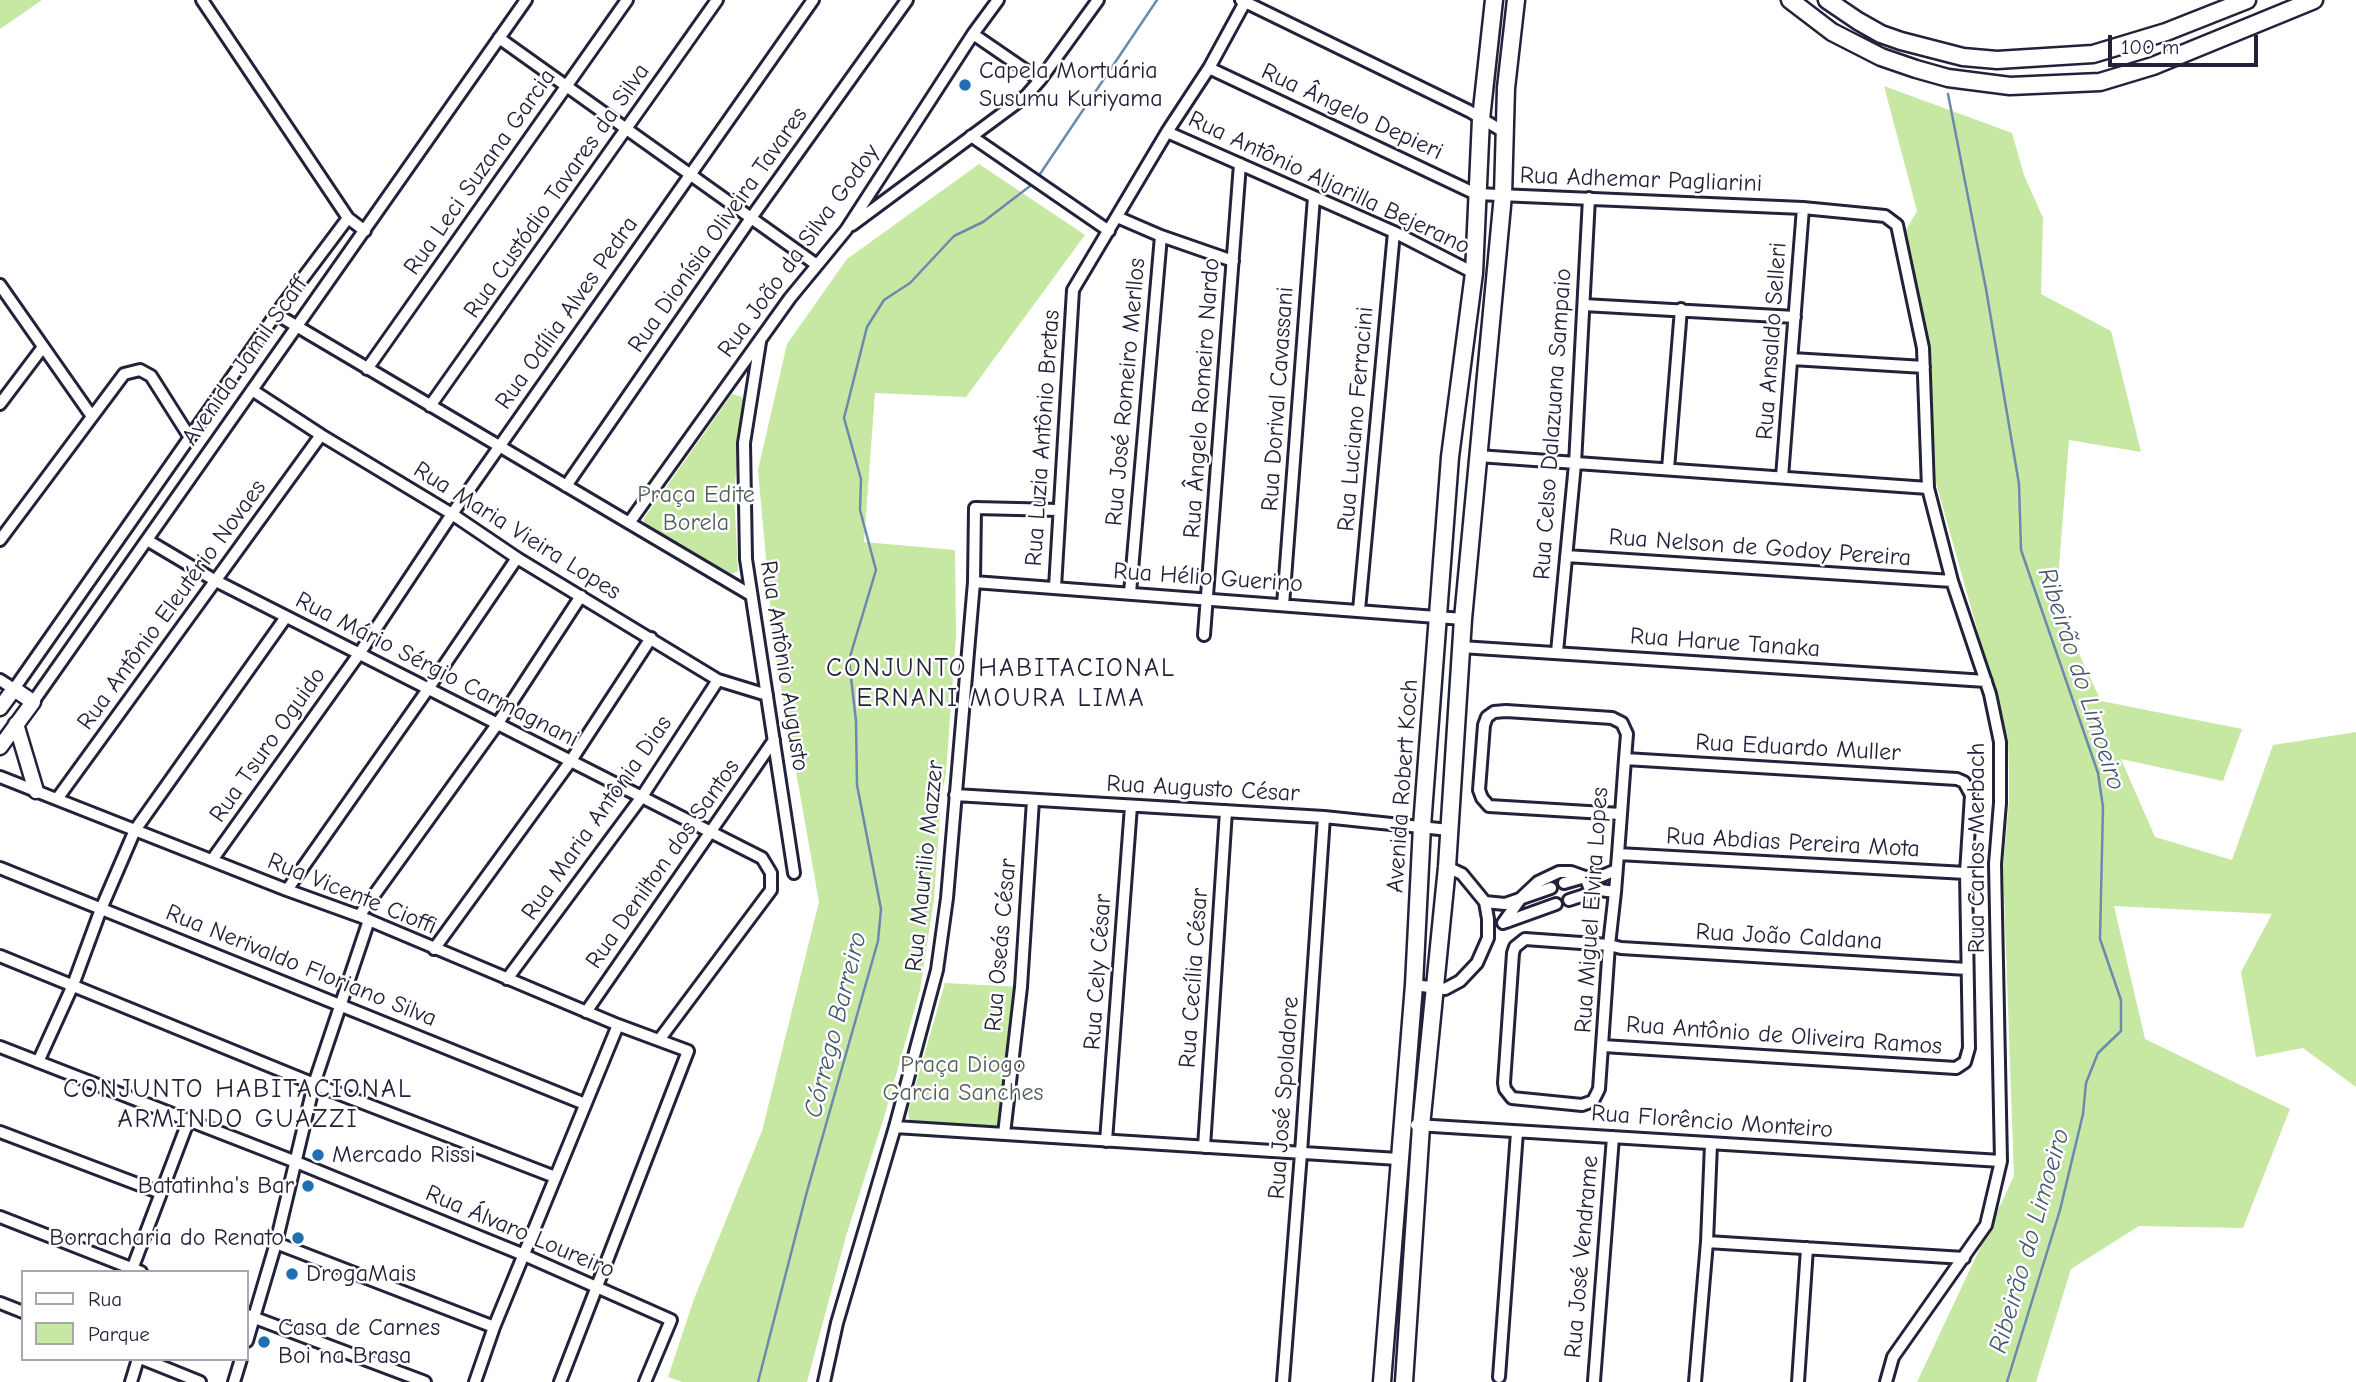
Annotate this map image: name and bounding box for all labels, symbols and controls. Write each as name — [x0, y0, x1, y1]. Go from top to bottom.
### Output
scale bar — [2111, 21, 2262, 65]
text: 100 m — [2121, 35, 2179, 59]
place label: Capela Mortuária Susumu Kuriyama — [979, 57, 1163, 113]
street label: Rua Ângelo Depieri — [1257, 57, 1447, 167]
street label: Rua Custódio Tavares da Silva — [458, 58, 656, 324]
street label: Rua Leci Suzana Garcia — [398, 63, 562, 281]
marker: Capela Mortuária Susumu Kuriyama — [957, 77, 973, 93]
street label: Rua Dionísia Oliveira Tavares — [622, 102, 814, 358]
street label: Rua Antônio Aljarilla Bejerano — [1184, 105, 1474, 261]
street label: Rua João da Silva Godoy — [712, 139, 886, 363]
street label: Rua Adhemar Pagliarini — [1519, 161, 1763, 199]
street label: Rua Odília Alves Pedra — [489, 211, 645, 415]
street label: Rua Ansaldo Selleri — [1751, 241, 1793, 441]
street label: Rua José Romeiro Merllos — [1100, 257, 1152, 527]
street label: Rua Ângelo Romeiro Nardo — [1178, 257, 1226, 539]
street label: Rua Celso Dalazuana Sampaio — [1528, 267, 1578, 581]
street label: Avenida Jamil Scaff — [176, 271, 314, 451]
street label: Rua Dorival Cavassani — [1256, 286, 1300, 512]
street label: Rua Luciano Ferracini — [1332, 305, 1380, 533]
street label: Rua Luzia Antônio Bretas — [1020, 309, 1066, 567]
street label: Rua Maria Vieira Lopes — [408, 455, 626, 607]
street label: Rua Antônio Eleutério Novaes — [71, 474, 273, 736]
park label: Praça Edite Borela — [637, 481, 755, 537]
street label: Rua Nelson de Godoy Pereira — [1608, 523, 1912, 573]
street label: Rua Hélio Guerino — [1112, 557, 1304, 599]
street label: Rua Antônio Augusto — [753, 559, 815, 773]
water label: Ribeirão do Limoeiro — [2030, 564, 2132, 794]
street label: Rua Mário Sérgio Carmagnani — [291, 586, 583, 754]
street label: Rua Harue Tanaka — [1629, 622, 1821, 664]
district label: CONJUNTO HABITACIONAL ERNANI MOURA LIMA — [829, 653, 1173, 714]
street label: Rua Tsuro Oguido — [204, 662, 332, 828]
street label: Avenida Robert Koch — [1381, 678, 1425, 894]
street label: Rua Maria Antônia Dias — [516, 710, 678, 926]
street label: Rua Eduardo Muller — [1695, 728, 1901, 768]
street label: Rua Carlos Merbach — [1963, 743, 1991, 953]
street label: Rua Denilton dos Santos — [580, 754, 746, 974]
street label: Rua Maurilio Mazzer — [900, 759, 950, 973]
street label: Rua Augusto César — [1106, 770, 1300, 808]
street label: Rua Miguel Elvira Lopes — [1569, 786, 1615, 1034]
street label: Rua Abdias Pereira Mota — [1665, 822, 1921, 864]
street label: Rua Vicente Cioffi — [263, 847, 441, 941]
street label: Rua Oseás César — [979, 857, 1023, 1033]
street label: Rua Cecília César — [1173, 887, 1215, 1069]
street label: Rua Cely César — [1078, 893, 1118, 1051]
street label: Rua Nerivaldo Floriano Silva — [161, 898, 441, 1034]
street label: Rua João Caldana — [1695, 918, 1883, 956]
water label: Córrego Barreiro — [798, 929, 874, 1121]
street label: Rua José Spoladore — [1263, 996, 1305, 1200]
street label: Rua Antônio de Oliveira Ramos — [1625, 1011, 1943, 1061]
park label: Praça Diogo Garcia Sanches — [882, 1051, 1044, 1107]
district label: CONJUNTO HABITACIONAL ARMINDO GUAZZI — [66, 1074, 410, 1136]
street label: Rua Florêncio Monteiro — [1590, 1099, 1834, 1145]
water label: Ribeirão do Limoeiro — [1983, 1125, 2077, 1357]
place label: Mercado Rissi — [332, 1141, 475, 1169]
marker: Mercado Rissi — [310, 1147, 326, 1163]
street label: Rua José Vendrame — [1559, 1155, 1605, 1359]
place label: Batatinha's Bar — [138, 1172, 294, 1200]
marker: Batatinha's Bar — [300, 1178, 316, 1194]
street label: Rua Álvaro Loureiro — [421, 1179, 619, 1285]
place label: Borracharia do Renato — [49, 1224, 284, 1252]
marker: Borracharia do Renato — [290, 1230, 306, 1246]
place label: DrogaMais — [306, 1260, 416, 1288]
marker: DrogaMais — [284, 1266, 300, 1282]
legend — [21, 1270, 248, 1361]
text: Rua — [88, 1287, 122, 1311]
place label: Casa de Carnes Boi na Brasa — [278, 1314, 440, 1370]
text: Parque — [88, 1322, 150, 1346]
marker: Casa de Carnes Boi na Brasa — [256, 1334, 272, 1350]

